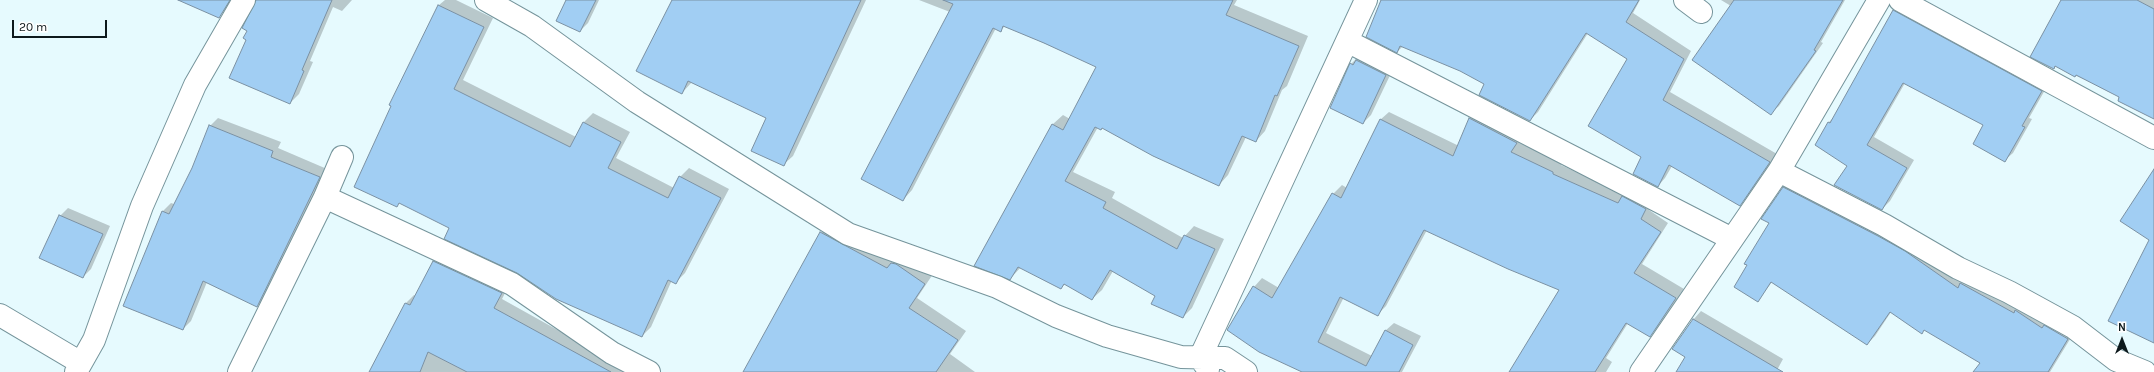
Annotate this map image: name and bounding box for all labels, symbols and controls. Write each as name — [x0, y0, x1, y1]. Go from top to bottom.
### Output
scale bar — [14, 12, 109, 38]
text: 20 m — [19, 20, 47, 34]
north arrow — [2102, 320, 2142, 360]
text: N — [2118, 321, 2126, 334]

